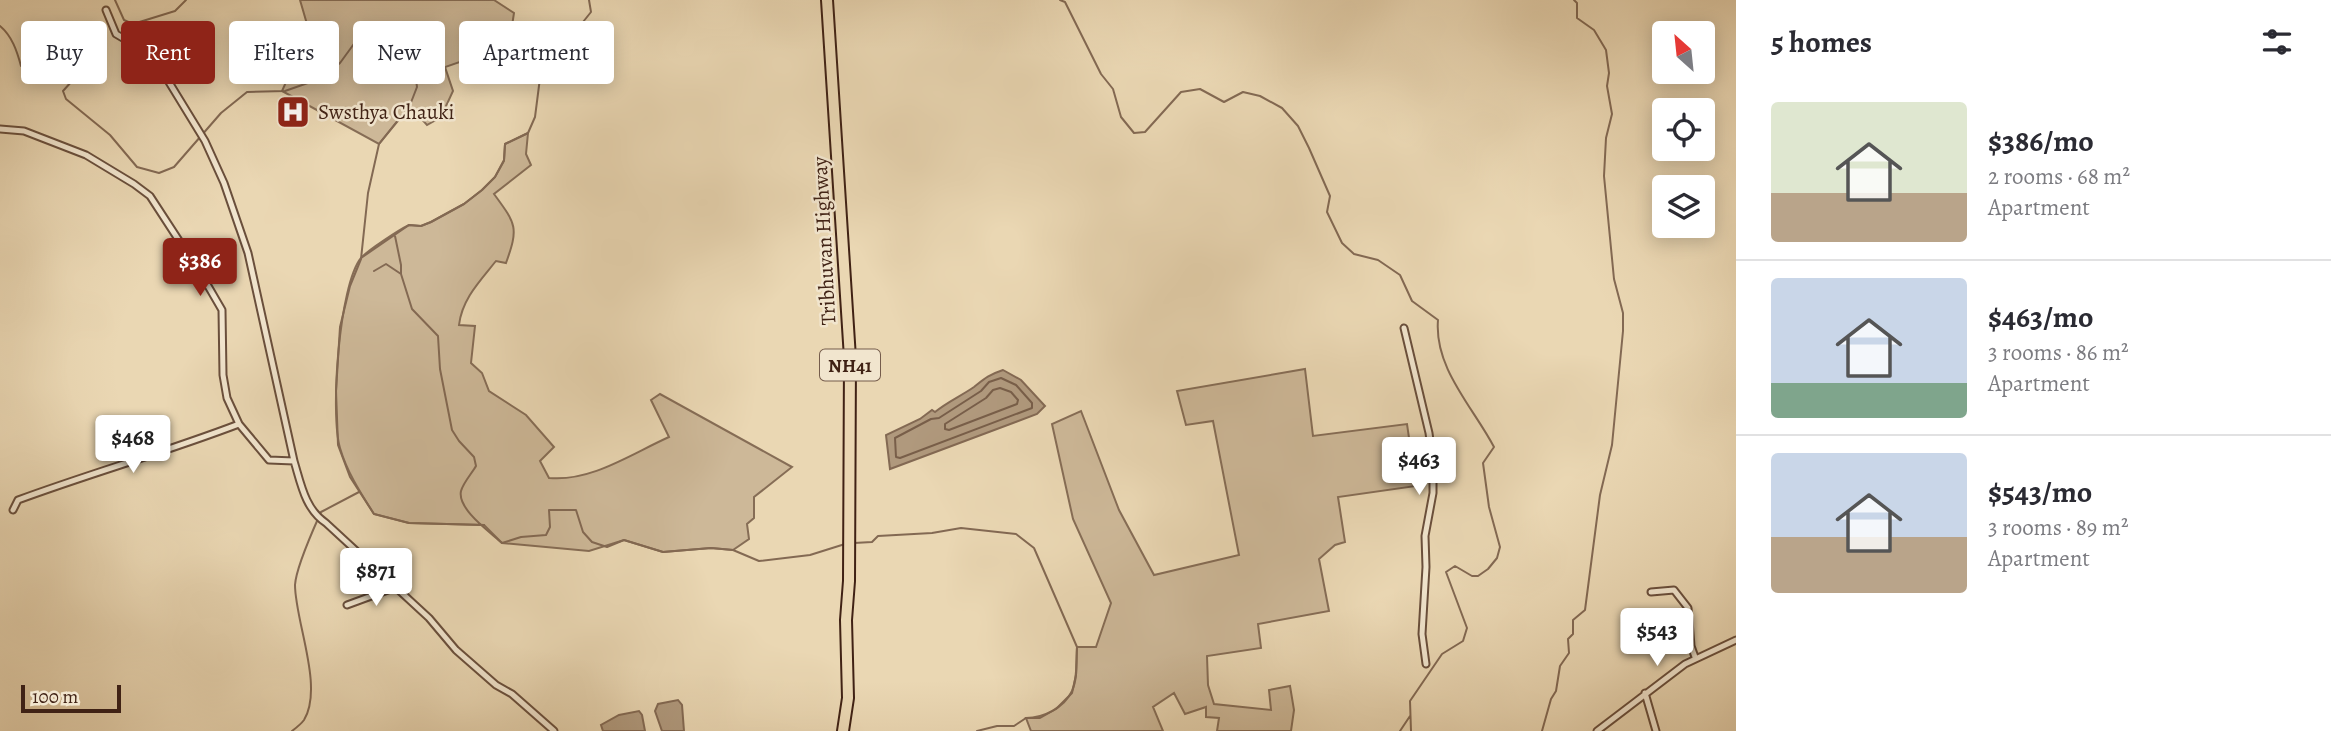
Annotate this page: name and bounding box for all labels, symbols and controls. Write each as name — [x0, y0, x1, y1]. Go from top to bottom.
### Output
chip: Buy — [21, 21, 107, 84]
chip: Rent — [121, 21, 215, 84]
chip: Filters — [229, 21, 339, 84]
chip: New — [353, 21, 445, 84]
chip: Apartment — [459, 21, 614, 84]
north arrow — [1652, 21, 1715, 84]
map controls — [1652, 21, 1715, 238]
text: 5 homes — [1771, 22, 1872, 62]
icon: filters — [2258, 23, 2296, 61]
hospital icon: Swsthya Chauki — [274, 93, 312, 131]
place label: Swsthya Chauki — [318, 98, 455, 126]
button: locate — [1652, 98, 1715, 161]
text: $386/mo — [1988, 121, 2094, 161]
icon: home — [1827, 130, 1911, 214]
street label: Tribhuvan Highway — [806, 155, 842, 326]
text: 2 rooms · 68 m² — [1988, 161, 2130, 192]
button: layers — [1652, 175, 1715, 238]
text: Apartment — [1988, 192, 2090, 223]
pin: $386 — [159, 238, 241, 298]
text: $386 — [179, 245, 221, 276]
text: $463/mo — [1988, 297, 2093, 337]
icon: home — [1827, 306, 1911, 390]
text: 3 rooms · 86 m² — [1988, 337, 2129, 368]
road number: NH41 — [820, 350, 880, 380]
text: Apartment — [1988, 368, 2090, 399]
pin: $468 — [92, 416, 174, 475]
text: $468 — [111, 422, 155, 453]
pin: $463 — [1378, 438, 1460, 497]
text: $463 — [1398, 444, 1440, 475]
text: $543/mo — [1988, 472, 2092, 512]
icon: home — [1827, 481, 1911, 565]
text: 3 rooms · 89 m² — [1988, 512, 2129, 543]
text: Apartment — [1988, 543, 2090, 574]
pin: $871 — [335, 548, 417, 608]
text: $871 — [356, 555, 396, 586]
pin: $543 — [1616, 608, 1698, 668]
text: $543 — [1636, 615, 1678, 646]
scale bar — [21, 682, 121, 714]
text: 100 m — [32, 684, 78, 710]

